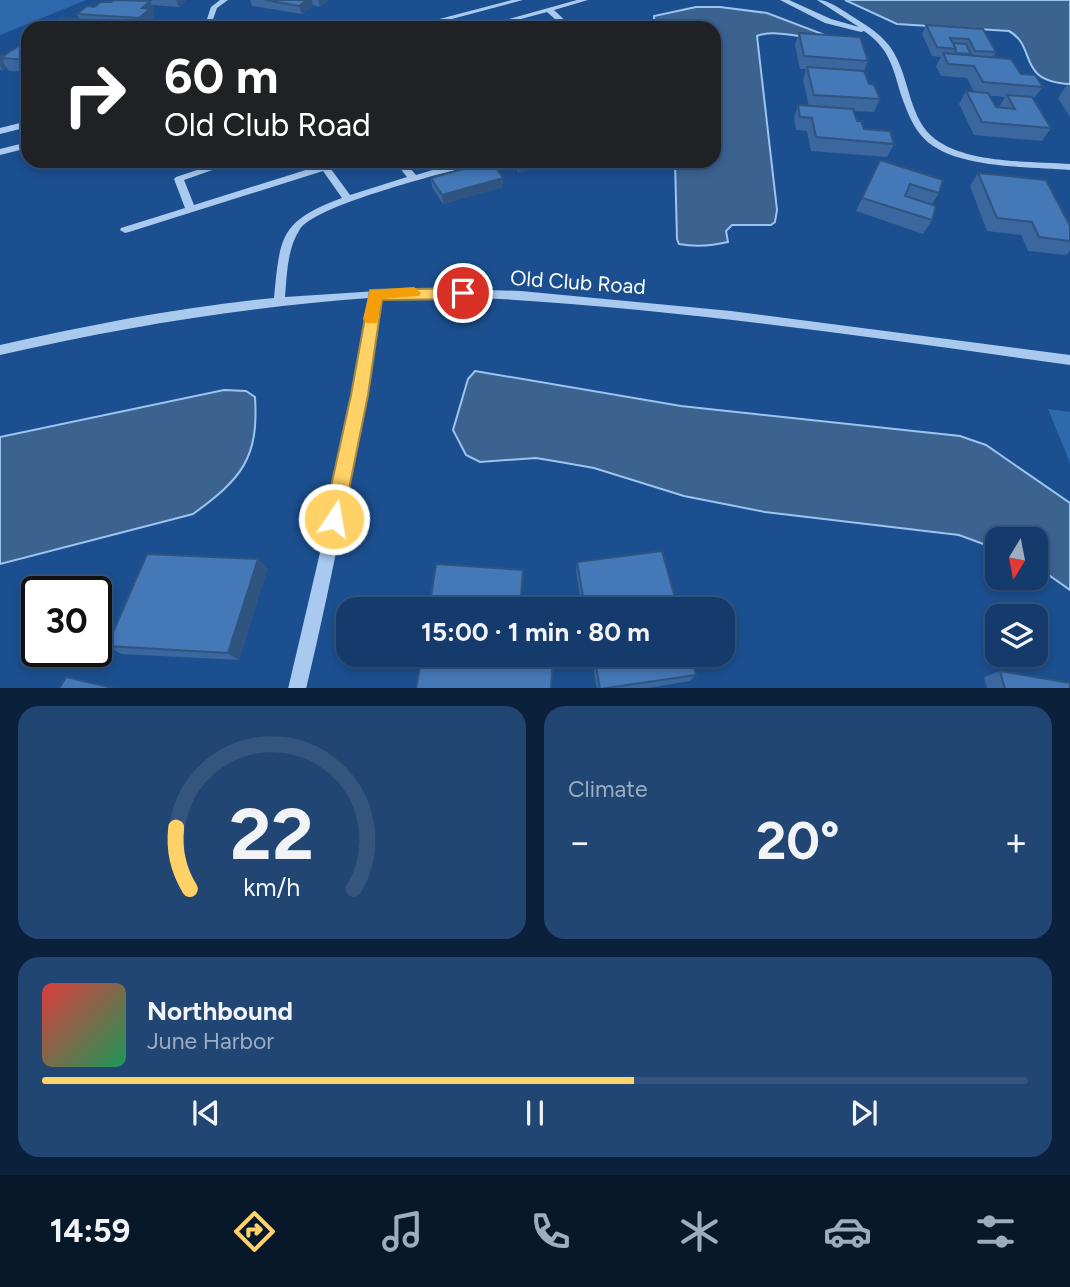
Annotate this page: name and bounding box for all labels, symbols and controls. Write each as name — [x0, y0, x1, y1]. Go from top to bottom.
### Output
text: 60 m — [164, 46, 279, 105]
icon: right — [49, 49, 140, 140]
text: Old Club Road — [164, 106, 371, 144]
pin — [433, 263, 493, 323]
street label: Old Club Road — [509, 265, 647, 299]
icon: arrive — [444, 274, 482, 312]
position arrow — [297, 482, 371, 556]
north arrow — [985, 527, 1048, 590]
map controls — [985, 527, 1048, 667]
speed limit sign: 30 — [21, 576, 112, 667]
button: layers — [985, 604, 1048, 667]
text: 15:00 · 1 min · 80 m — [421, 616, 650, 648]
text: Climate — [568, 775, 647, 803]
text: 22 — [230, 790, 314, 877]
text: 20° — [756, 810, 840, 872]
text: − — [568, 819, 592, 865]
text: + — [1004, 819, 1028, 865]
text: km/h — [243, 871, 301, 901]
text: Northbound — [147, 995, 293, 1027]
text: June Harbor — [147, 1027, 274, 1055]
icon: previous — [187, 1094, 225, 1132]
icon: pause — [516, 1094, 554, 1132]
icon: next — [845, 1094, 883, 1132]
icon: directions — [230, 1207, 279, 1256]
icon: music — [378, 1207, 427, 1256]
icon: phone — [526, 1207, 575, 1256]
icon: climate — [675, 1207, 724, 1256]
icon: car — [823, 1207, 872, 1256]
icon: filters — [971, 1207, 1020, 1256]
text: 14:59 — [50, 1212, 130, 1250]

